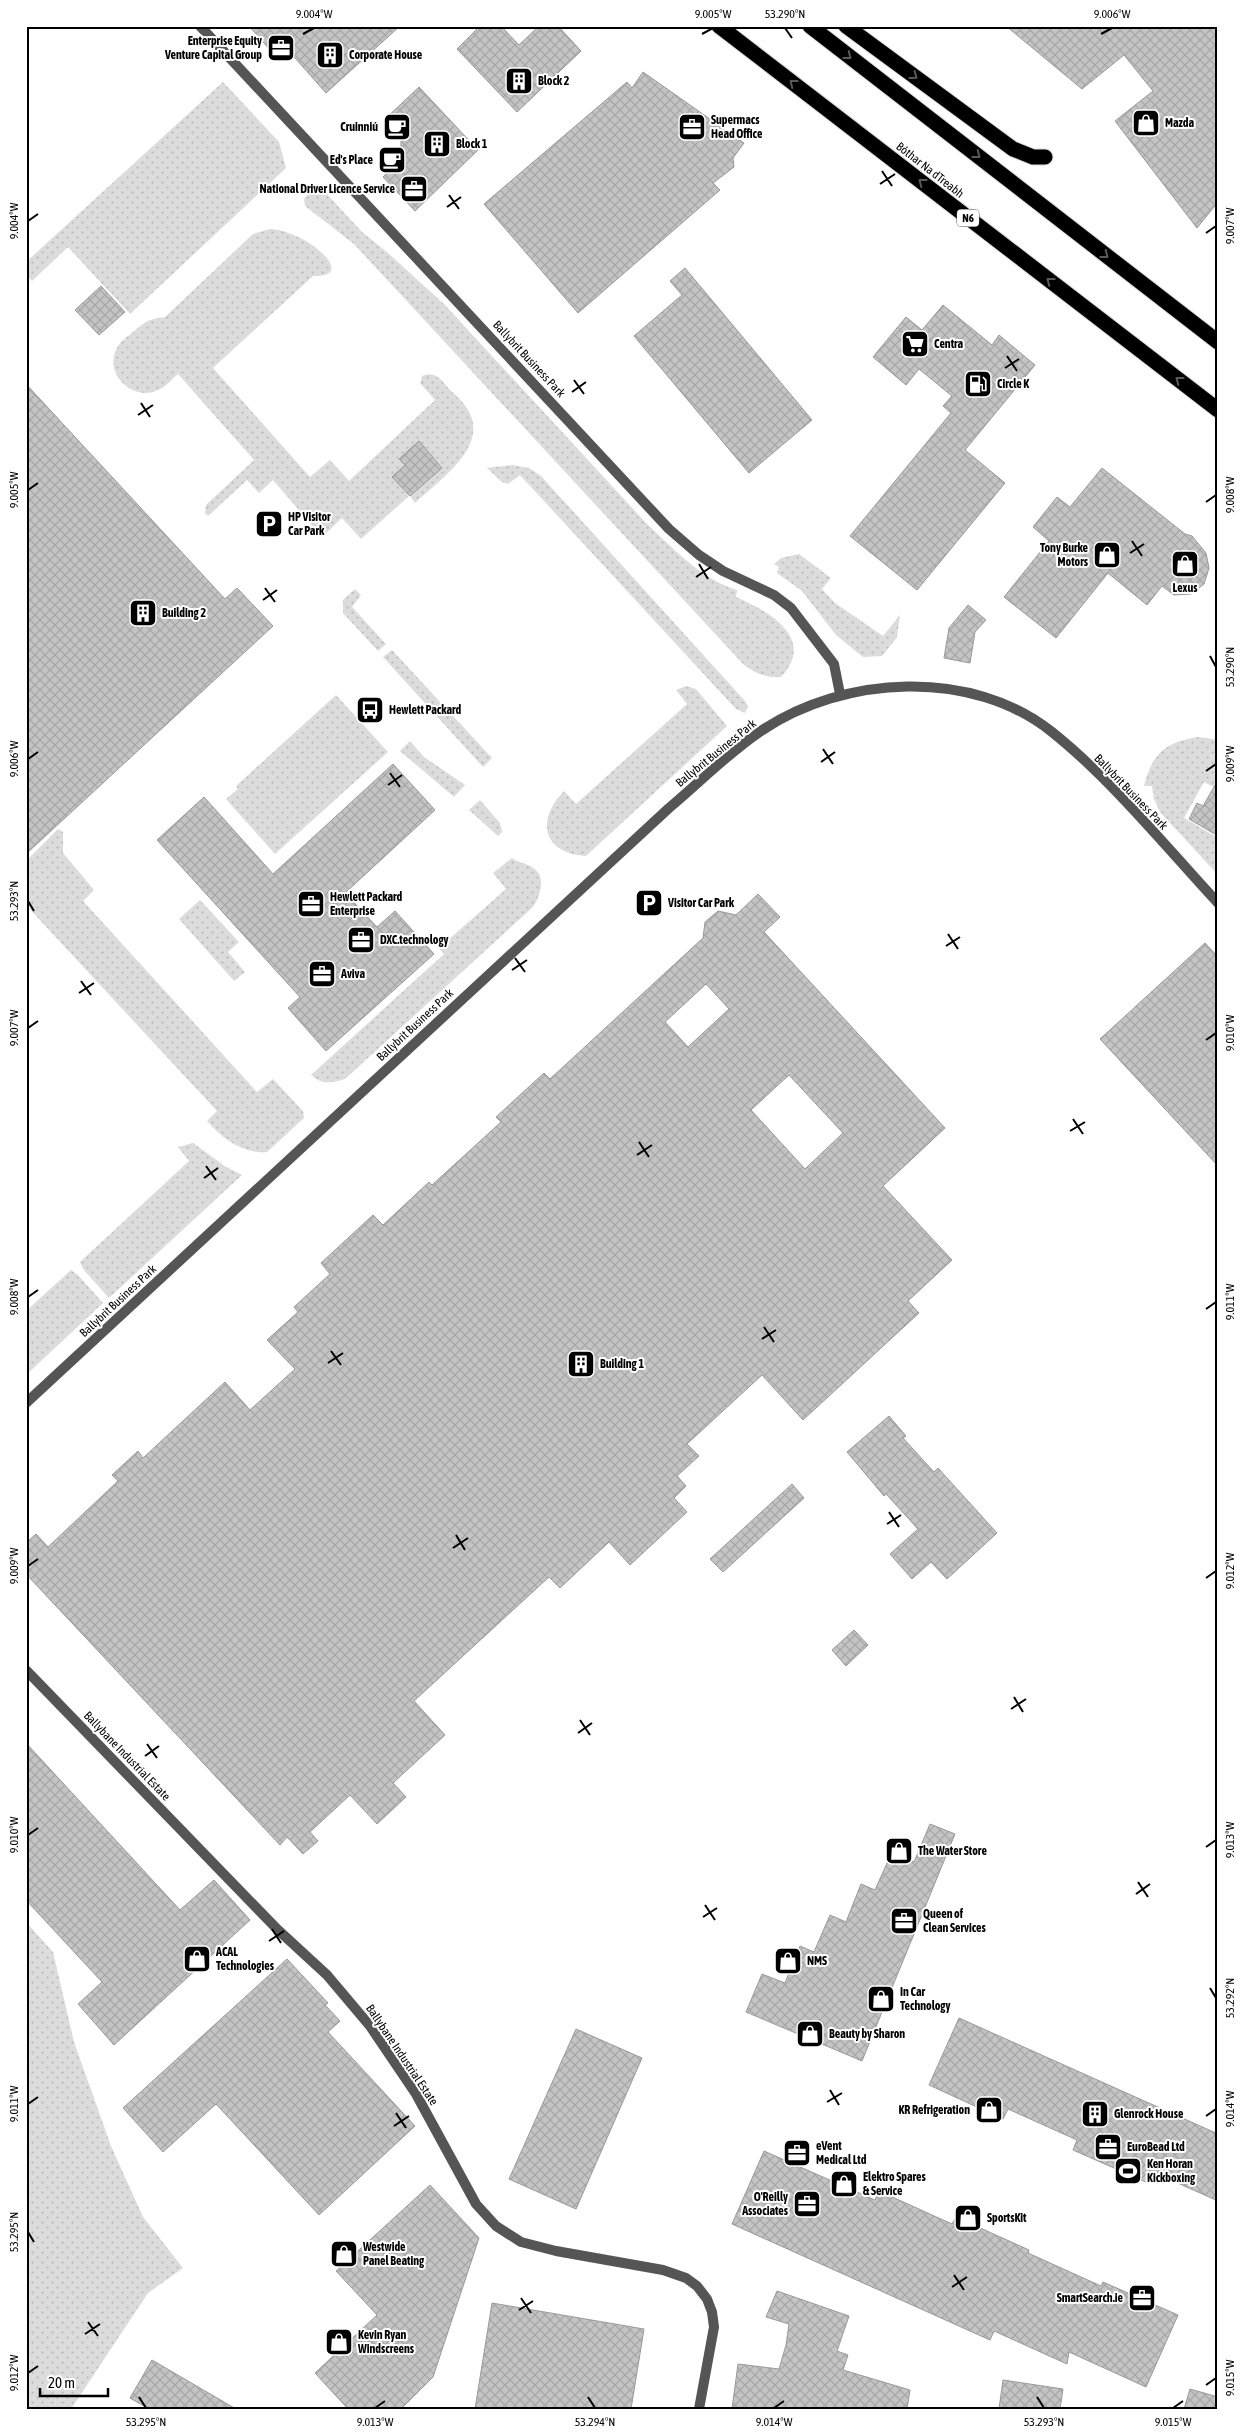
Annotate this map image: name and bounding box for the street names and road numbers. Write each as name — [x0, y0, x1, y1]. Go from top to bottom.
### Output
street label: Bóthar Na dTreabh — [893, 139, 967, 201]
road number: N6 — [957, 210, 979, 227]
street label: Ballybrit Business Park — [490, 318, 569, 401]
street label: Ballybrit Business Park — [673, 716, 760, 790]
street label: Ballybrit Business Park — [1091, 751, 1171, 833]
street label: Ballybrit Business Park — [374, 985, 457, 1064]
street label: Ballybrit Business Park — [77, 1261, 160, 1340]
street label: Ballybane Industrial Estate — [81, 1708, 173, 1804]
street label: Ballybane Industrial Estate — [363, 2002, 441, 2108]

